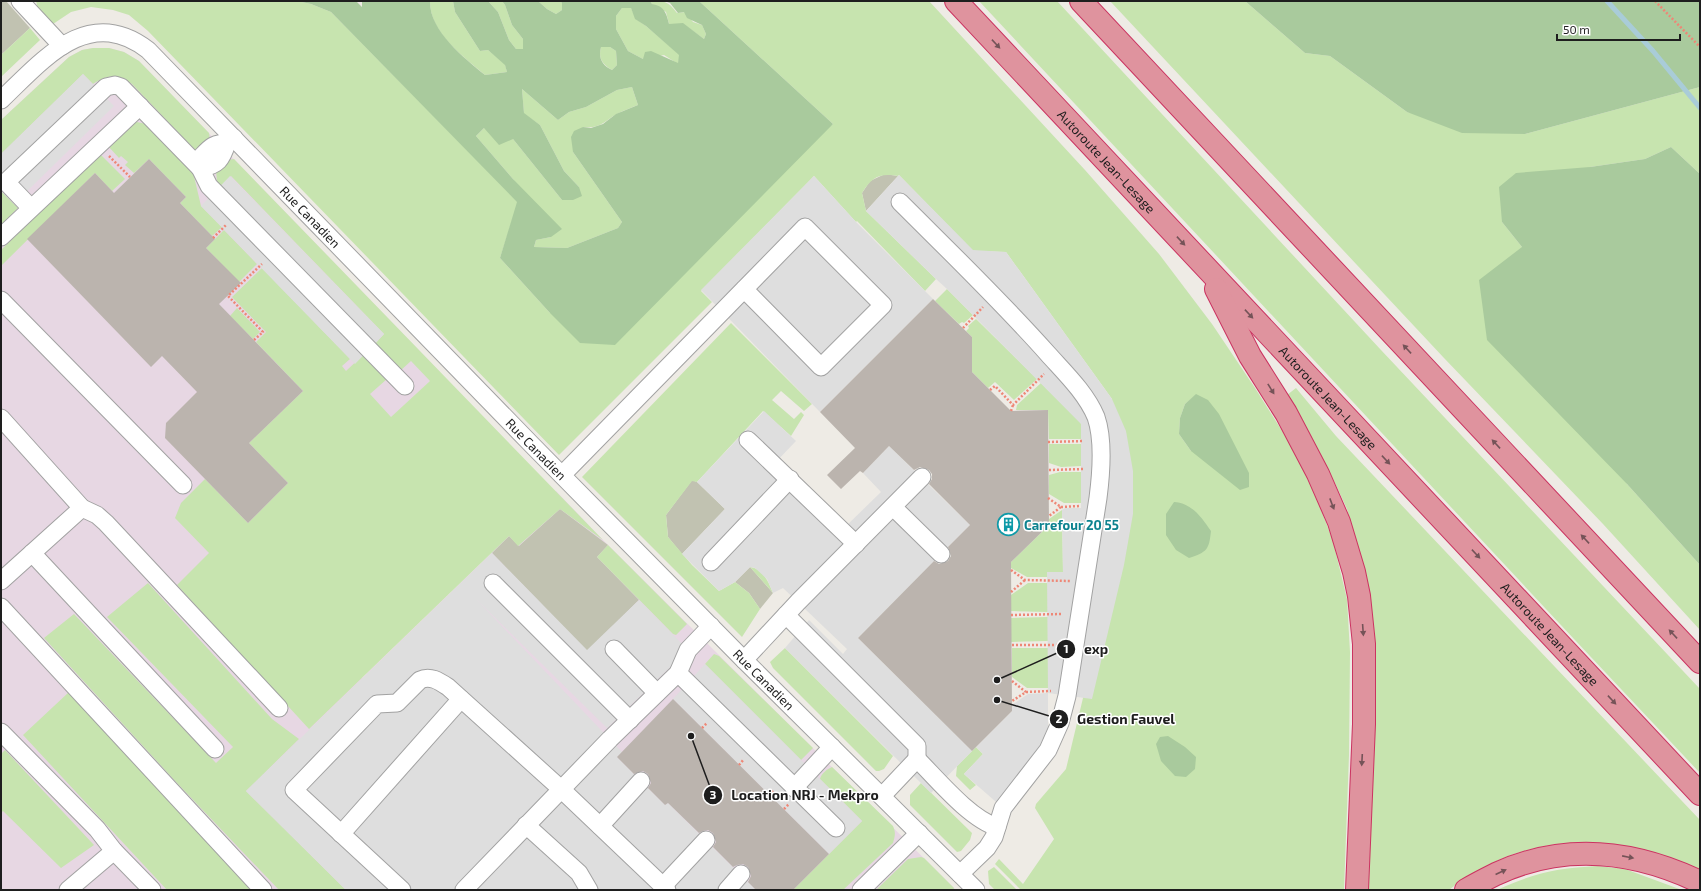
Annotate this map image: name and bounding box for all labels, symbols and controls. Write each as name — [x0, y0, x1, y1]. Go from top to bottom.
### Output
scale bar — [1557, 16, 1680, 42]
text: 50 m — [1563, 22, 1590, 36]
one-way arrow — [992, 39, 1001, 49]
street label: Autoroute Jean-Lesage — [1054, 106, 1159, 216]
street label: Rue Canadien — [277, 183, 344, 251]
one-way arrow — [1176, 236, 1186, 246]
one-way arrow — [1245, 309, 1254, 319]
street label: Autoroute Jean-Lesage — [1276, 343, 1381, 453]
one-way arrow — [1402, 344, 1412, 354]
one-way arrow — [1268, 383, 1275, 395]
street label: Rue Canadien — [503, 415, 570, 483]
one-way arrow — [1491, 439, 1500, 449]
one-way arrow — [1382, 455, 1391, 465]
one-way arrow — [1330, 498, 1336, 510]
building icon: Carrefour 20 55 — [996, 512, 1022, 538]
place label: Carrefour 20 55 — [1024, 517, 1119, 533]
one-way arrow — [1580, 534, 1589, 544]
one-way arrow — [1471, 549, 1480, 559]
street label: Autoroute Jean-Lesage — [1498, 579, 1602, 689]
one-way arrow — [1360, 624, 1367, 636]
one-way arrow — [1669, 629, 1678, 639]
callout: exp — [1056, 636, 1116, 662]
text: exp — [1084, 640, 1108, 657]
text: 1 — [1063, 641, 1069, 655]
street label: Rue Canadien — [730, 646, 798, 713]
one-way arrow — [1608, 695, 1617, 705]
callout: Gestion Fauvel — [1049, 706, 1183, 732]
text: Gestion Fauvel — [1077, 710, 1175, 727]
text: 2 — [1056, 711, 1063, 725]
one-way arrow — [1359, 754, 1365, 767]
callout: Location NRJ - Mekpro — [703, 782, 886, 808]
text: Location NRJ - Mekpro — [731, 786, 879, 803]
text: 3 — [710, 787, 717, 801]
one-way arrow — [1622, 855, 1634, 861]
one-way arrow — [1495, 869, 1507, 875]

